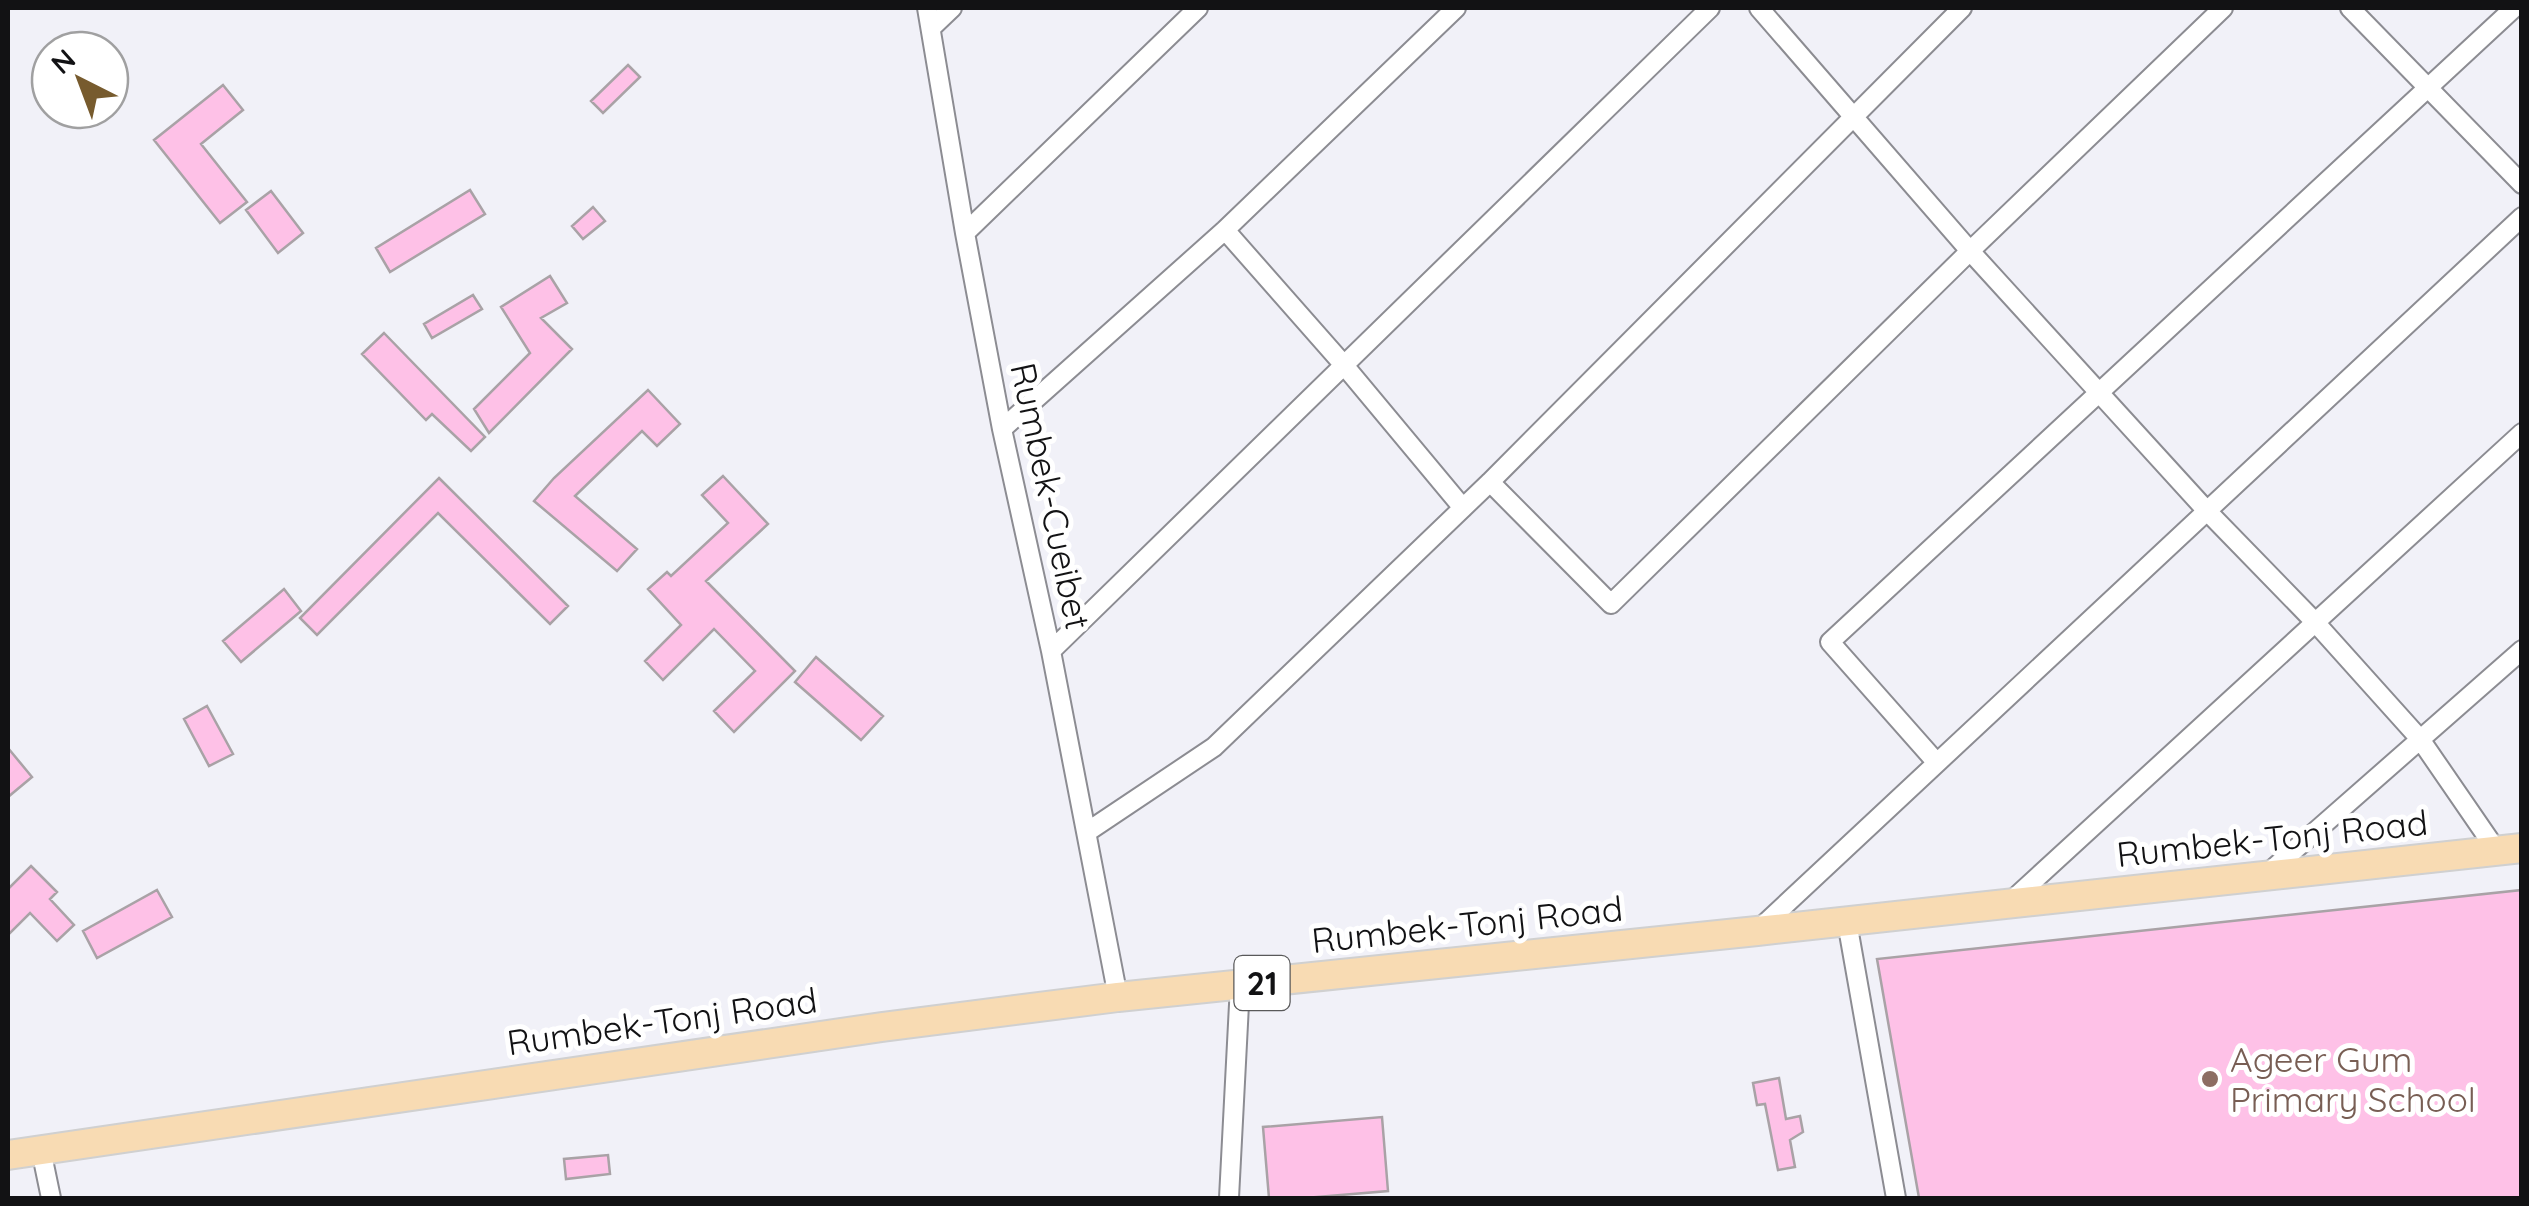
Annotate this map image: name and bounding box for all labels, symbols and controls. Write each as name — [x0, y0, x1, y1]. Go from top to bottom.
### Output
north arrow — [30, 30, 130, 130]
text: N — [44, 41, 82, 81]
street label: Rumbek-Cueibet — [1001, 359, 1101, 633]
street label: Rumbek-Tonj Road — [2114, 800, 2430, 876]
street label: Rumbek-Tonj Road — [1309, 886, 1625, 962]
road number: 21 — [1234, 956, 1290, 1010]
street label: Rumbek-Tonj Road — [504, 977, 820, 1065]
place label: Ageer Gum Primary School — [2230, 1037, 2476, 1121]
marker: Ageer Gum Primary School — [2199, 1068, 2221, 1090]

